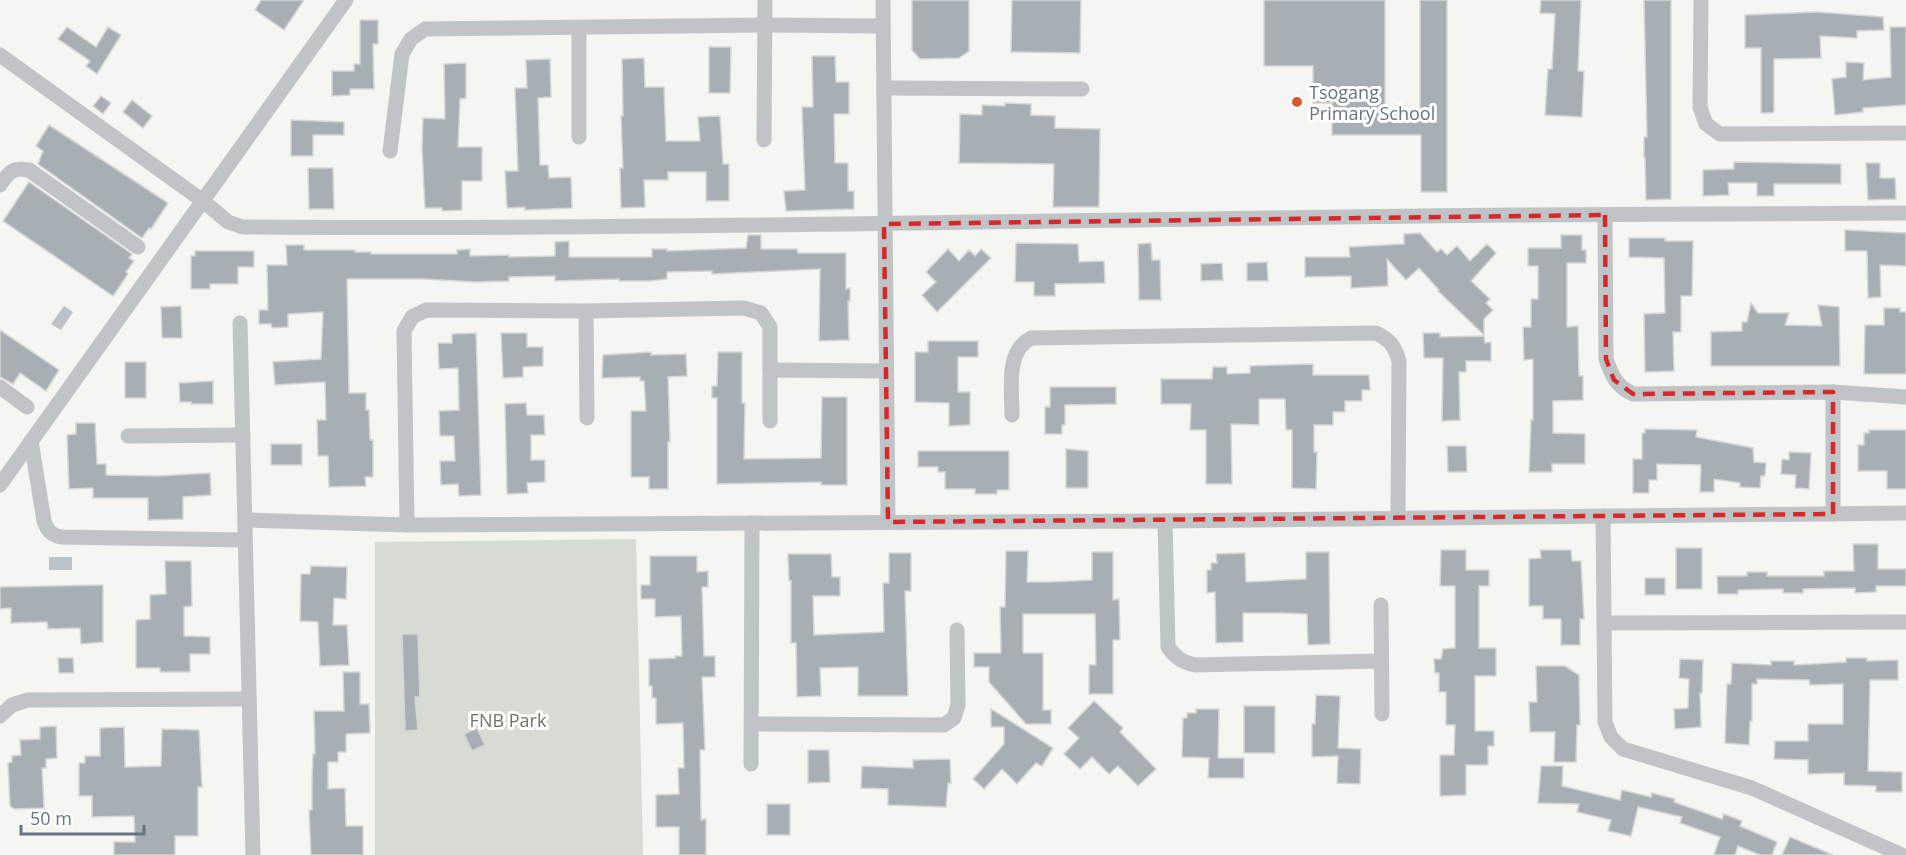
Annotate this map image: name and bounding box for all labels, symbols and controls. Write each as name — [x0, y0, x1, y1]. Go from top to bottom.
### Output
place label: Tsogang Primary School — [1309, 80, 1435, 125]
marker: Tsogang Primary School — [1290, 95, 1304, 109]
park label: FNB Park — [470, 708, 547, 732]
scale bar — [21, 798, 144, 836]
text: 50 m — [30, 806, 72, 830]

